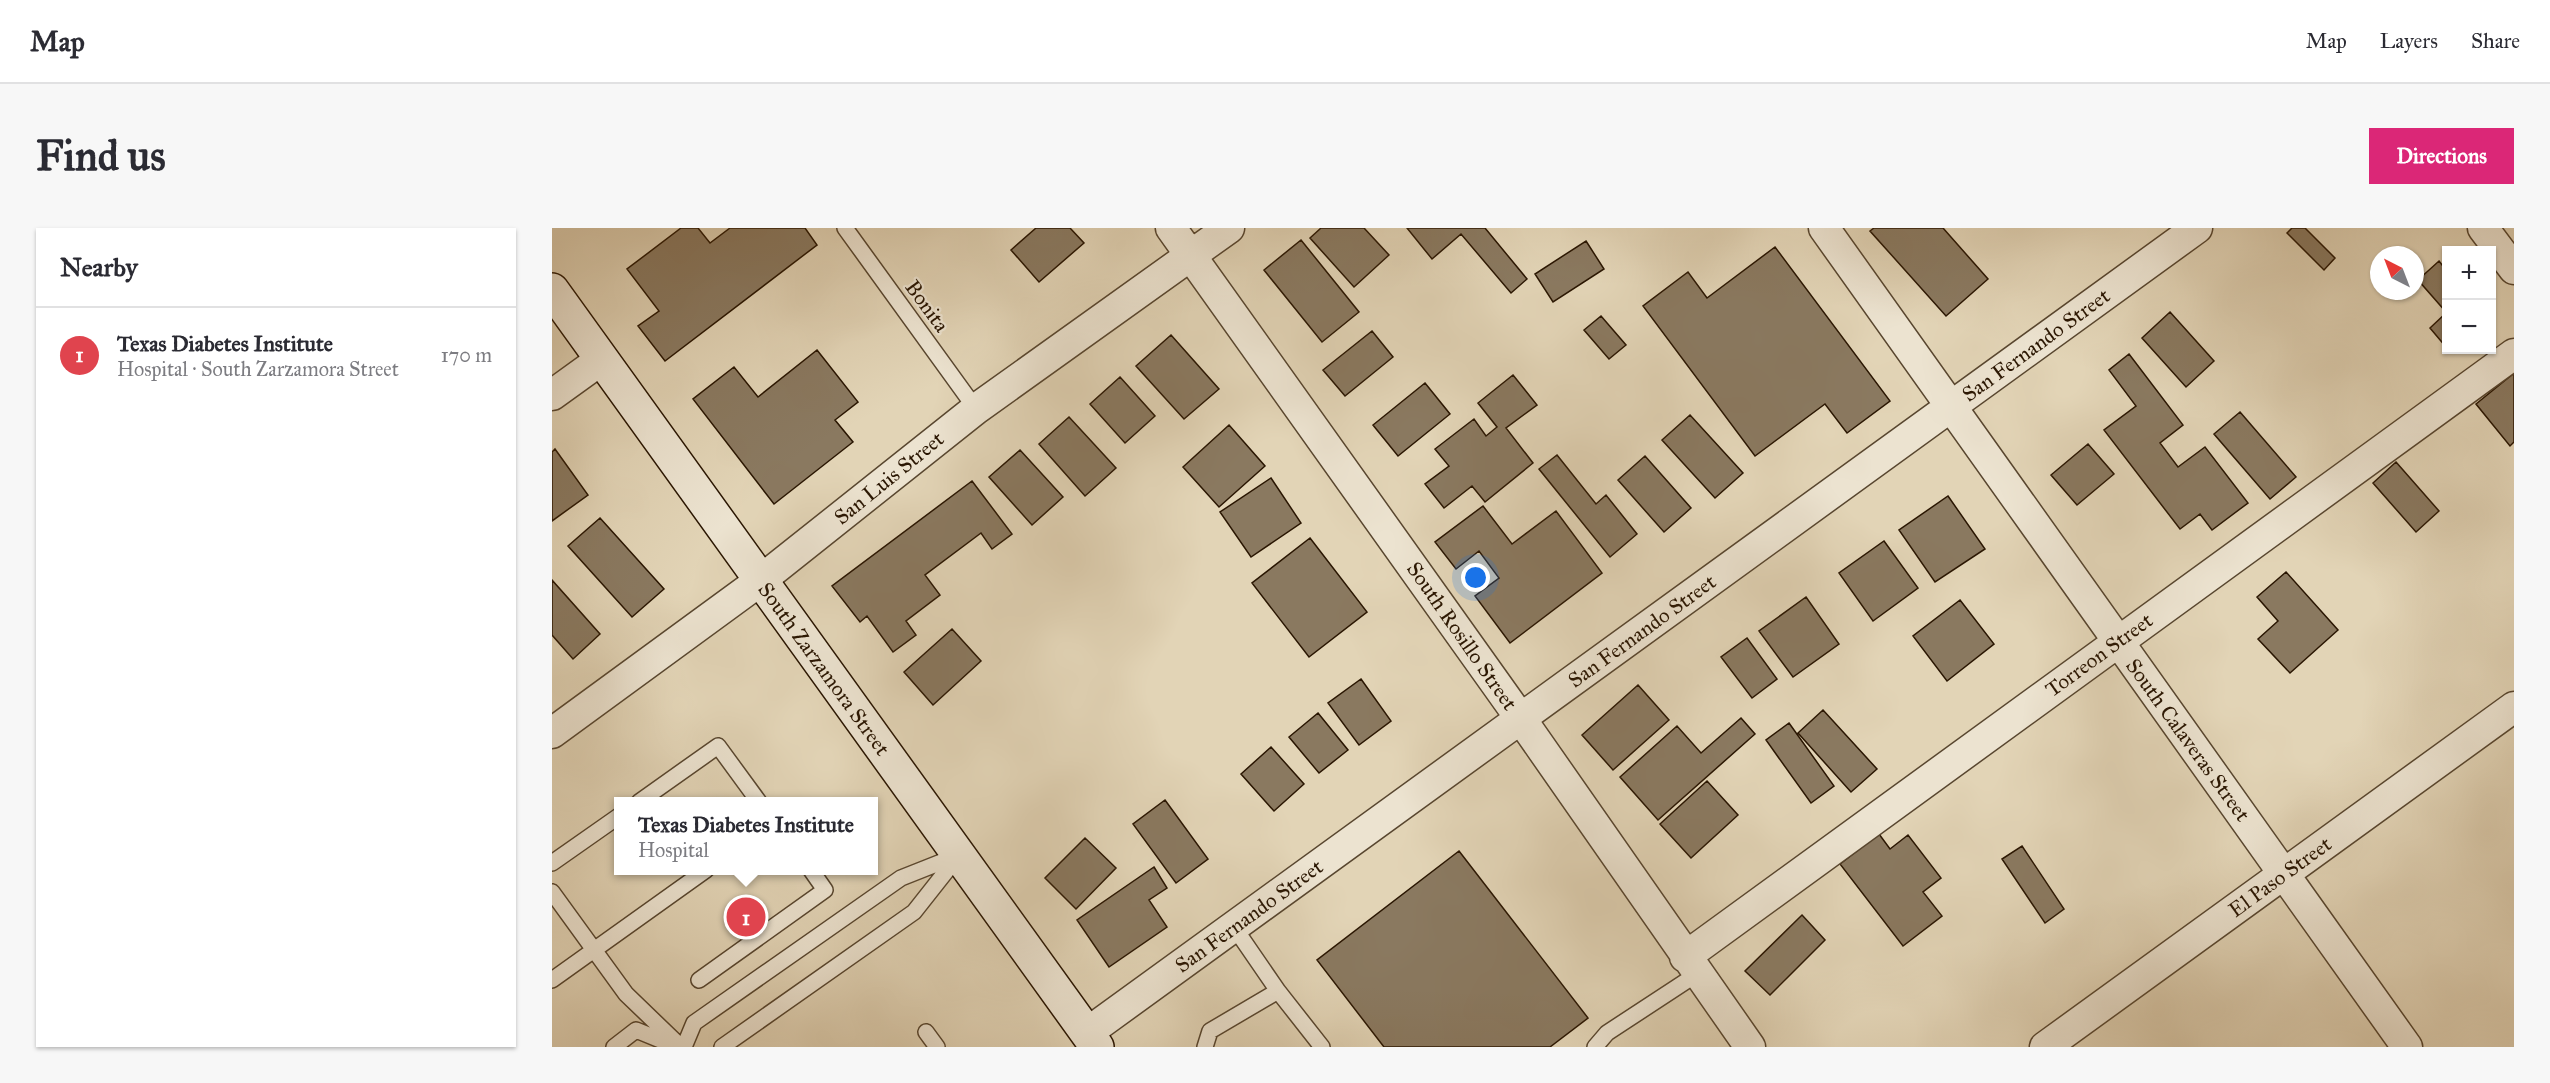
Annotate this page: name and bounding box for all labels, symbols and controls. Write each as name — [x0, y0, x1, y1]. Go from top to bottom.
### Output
text: Map — [30, 24, 85, 59]
text: Map — [2306, 28, 2347, 54]
text: Layers — [2380, 28, 2438, 54]
text: Share — [2471, 28, 2520, 54]
button: Directions — [2369, 128, 2514, 184]
text: Find us — [36, 130, 166, 182]
north arrow — [2370, 246, 2424, 300]
map controls — [2442, 246, 2496, 354]
button: + — [2442, 246, 2496, 300]
text: Nearby — [60, 251, 138, 283]
street label: Bonita — [899, 275, 955, 337]
street label: San Fernando Street — [1957, 282, 2115, 407]
button: − — [2442, 300, 2496, 354]
text: Texas Diabetes Institute — [117, 330, 333, 357]
text: 1 — [76, 343, 83, 367]
text: 170 m — [441, 343, 492, 367]
text: Hospital · South Zarzamora Street — [117, 357, 399, 381]
street label: San Luis Street — [829, 425, 950, 530]
street label: South Rosillo Street — [1401, 557, 1523, 716]
your location — [1461, 563, 1490, 592]
street label: San Fernando Street — [1563, 568, 1721, 693]
street label: South Zarzamora Street — [752, 577, 896, 761]
street label: Torreon Street — [2040, 607, 2158, 703]
street label: South Calaveras Street — [2120, 654, 2256, 827]
popup — [614, 797, 878, 875]
text: Texas Diabetes Institute — [638, 811, 854, 838]
street label: El Paso Street — [2223, 831, 2337, 923]
text: Hospital — [638, 838, 709, 862]
street label: San Fernando Street — [1170, 853, 1328, 978]
pin: 1 — [726, 894, 766, 940]

